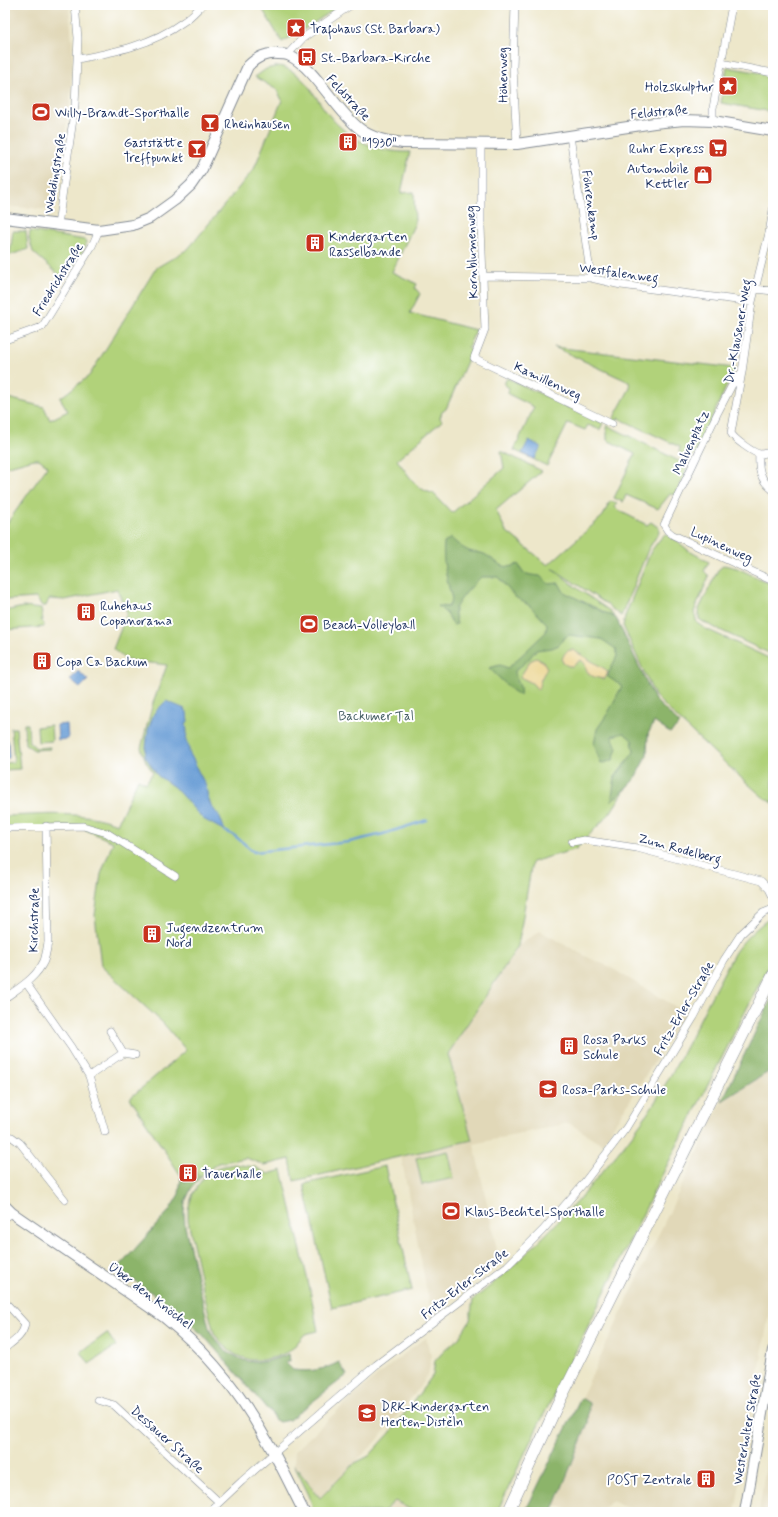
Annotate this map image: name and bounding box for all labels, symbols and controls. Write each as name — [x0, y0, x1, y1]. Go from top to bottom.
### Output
place icon: Trafohaus (St. Barbara) — [285, 17, 307, 39]
place label: Trafohaus (St. Barbara) — [310, 21, 440, 40]
bus stop icon: St.-Barbara-Kirche — [296, 46, 318, 68]
street label: Höhenweg — [495, 47, 512, 103]
place label: St.-Barbara-Kirche — [321, 50, 431, 67]
street label: Feldstraße — [322, 71, 374, 125]
place icon: Holzskulptur — [717, 75, 739, 97]
place label: Holzskulptur — [645, 79, 715, 96]
sports icon: Willy-Brandt-Sporthalle — [30, 101, 52, 123]
street label: Feldstraße — [630, 102, 689, 123]
place label: Willy-Brandt-Sporthalle — [55, 105, 190, 122]
bar icon: Rheinhausen — [199, 112, 221, 134]
place label: Rheinhausen — [224, 116, 290, 133]
building icon: "1930" — [337, 131, 359, 153]
street label: Weddingstraße — [41, 132, 72, 215]
place label: Gaststätte Treffpunkt — [124, 135, 183, 167]
place label: "1930" — [362, 135, 397, 152]
supermarket icon: Ruhr Express — [707, 137, 729, 159]
bar icon: Gaststätte Treffpunkt — [186, 138, 208, 160]
place label: Ruhr Express — [629, 141, 704, 158]
place label: Automobile Kettler — [627, 161, 690, 193]
shop icon: Automobile Kettler — [692, 164, 714, 186]
street label: Föhrenkamp — [577, 169, 604, 241]
street label: Kornblumenweg — [462, 205, 484, 299]
place label: Kindergarten Rasselbande — [329, 229, 408, 261]
building icon: Kindergarten Rasselbande — [304, 232, 326, 254]
street label: Friedrichstraße — [29, 240, 88, 320]
street label: Westfalenweg — [578, 260, 659, 289]
street label: Dr.-Klausener-Weg — [721, 278, 758, 385]
street label: Kamillenweg — [511, 358, 584, 404]
street label: Malvenplatz — [669, 408, 714, 478]
street label: Lupinenweg — [687, 524, 755, 568]
place label: Ruhehaus Copanorama — [100, 598, 172, 630]
building icon: Ruhehaus Copanorama — [75, 601, 97, 623]
sports icon: Beach-Volleyball — [298, 613, 320, 635]
place label: Beach-Volleyball — [323, 617, 415, 634]
building icon: Copa Ca Backum — [31, 650, 53, 672]
place label: Copa Ca Backum — [56, 654, 148, 671]
park label: Backumer Tal — [338, 708, 414, 725]
street label: Zum Rodelberg — [636, 830, 723, 871]
street label: Kirchstraße — [25, 887, 44, 953]
place label: Jugendzentrum Nord — [166, 920, 264, 952]
building icon: Jugendzentrum Nord — [141, 923, 163, 945]
street label: Fritz-Erler-Straße — [650, 958, 718, 1059]
place label: Rosa Parks Schule — [583, 1032, 646, 1064]
building icon: Rosa Parks Schule — [558, 1035, 580, 1057]
school or university icon: Rosa-Parks-Schule — [537, 1078, 559, 1100]
place label: Rosa-Parks-Schule — [562, 1082, 666, 1099]
building icon: Trauerhalle — [177, 1162, 199, 1184]
place label: Trauerhalle — [202, 1166, 262, 1183]
sports icon: Klaus-Bechtel-Sporthalle — [440, 1200, 462, 1222]
place label: Klaus-Bechtel-Sporthalle — [465, 1204, 605, 1221]
street label: Fritz-Erler-Straße — [418, 1245, 512, 1324]
street label: Über den Knöchel — [104, 1259, 196, 1334]
street label: Westerholter Straße — [729, 1372, 766, 1486]
place label: DRK-Kindergarten Herten-Disteln — [381, 1399, 489, 1431]
school or university icon: DRK-Kindergarten Herten-Disteln — [356, 1402, 378, 1424]
street label: Dessauer Straße — [127, 1403, 207, 1478]
building icon: POST Zentrale — [695, 1468, 717, 1490]
place label: POST Zentrale — [607, 1472, 692, 1489]

